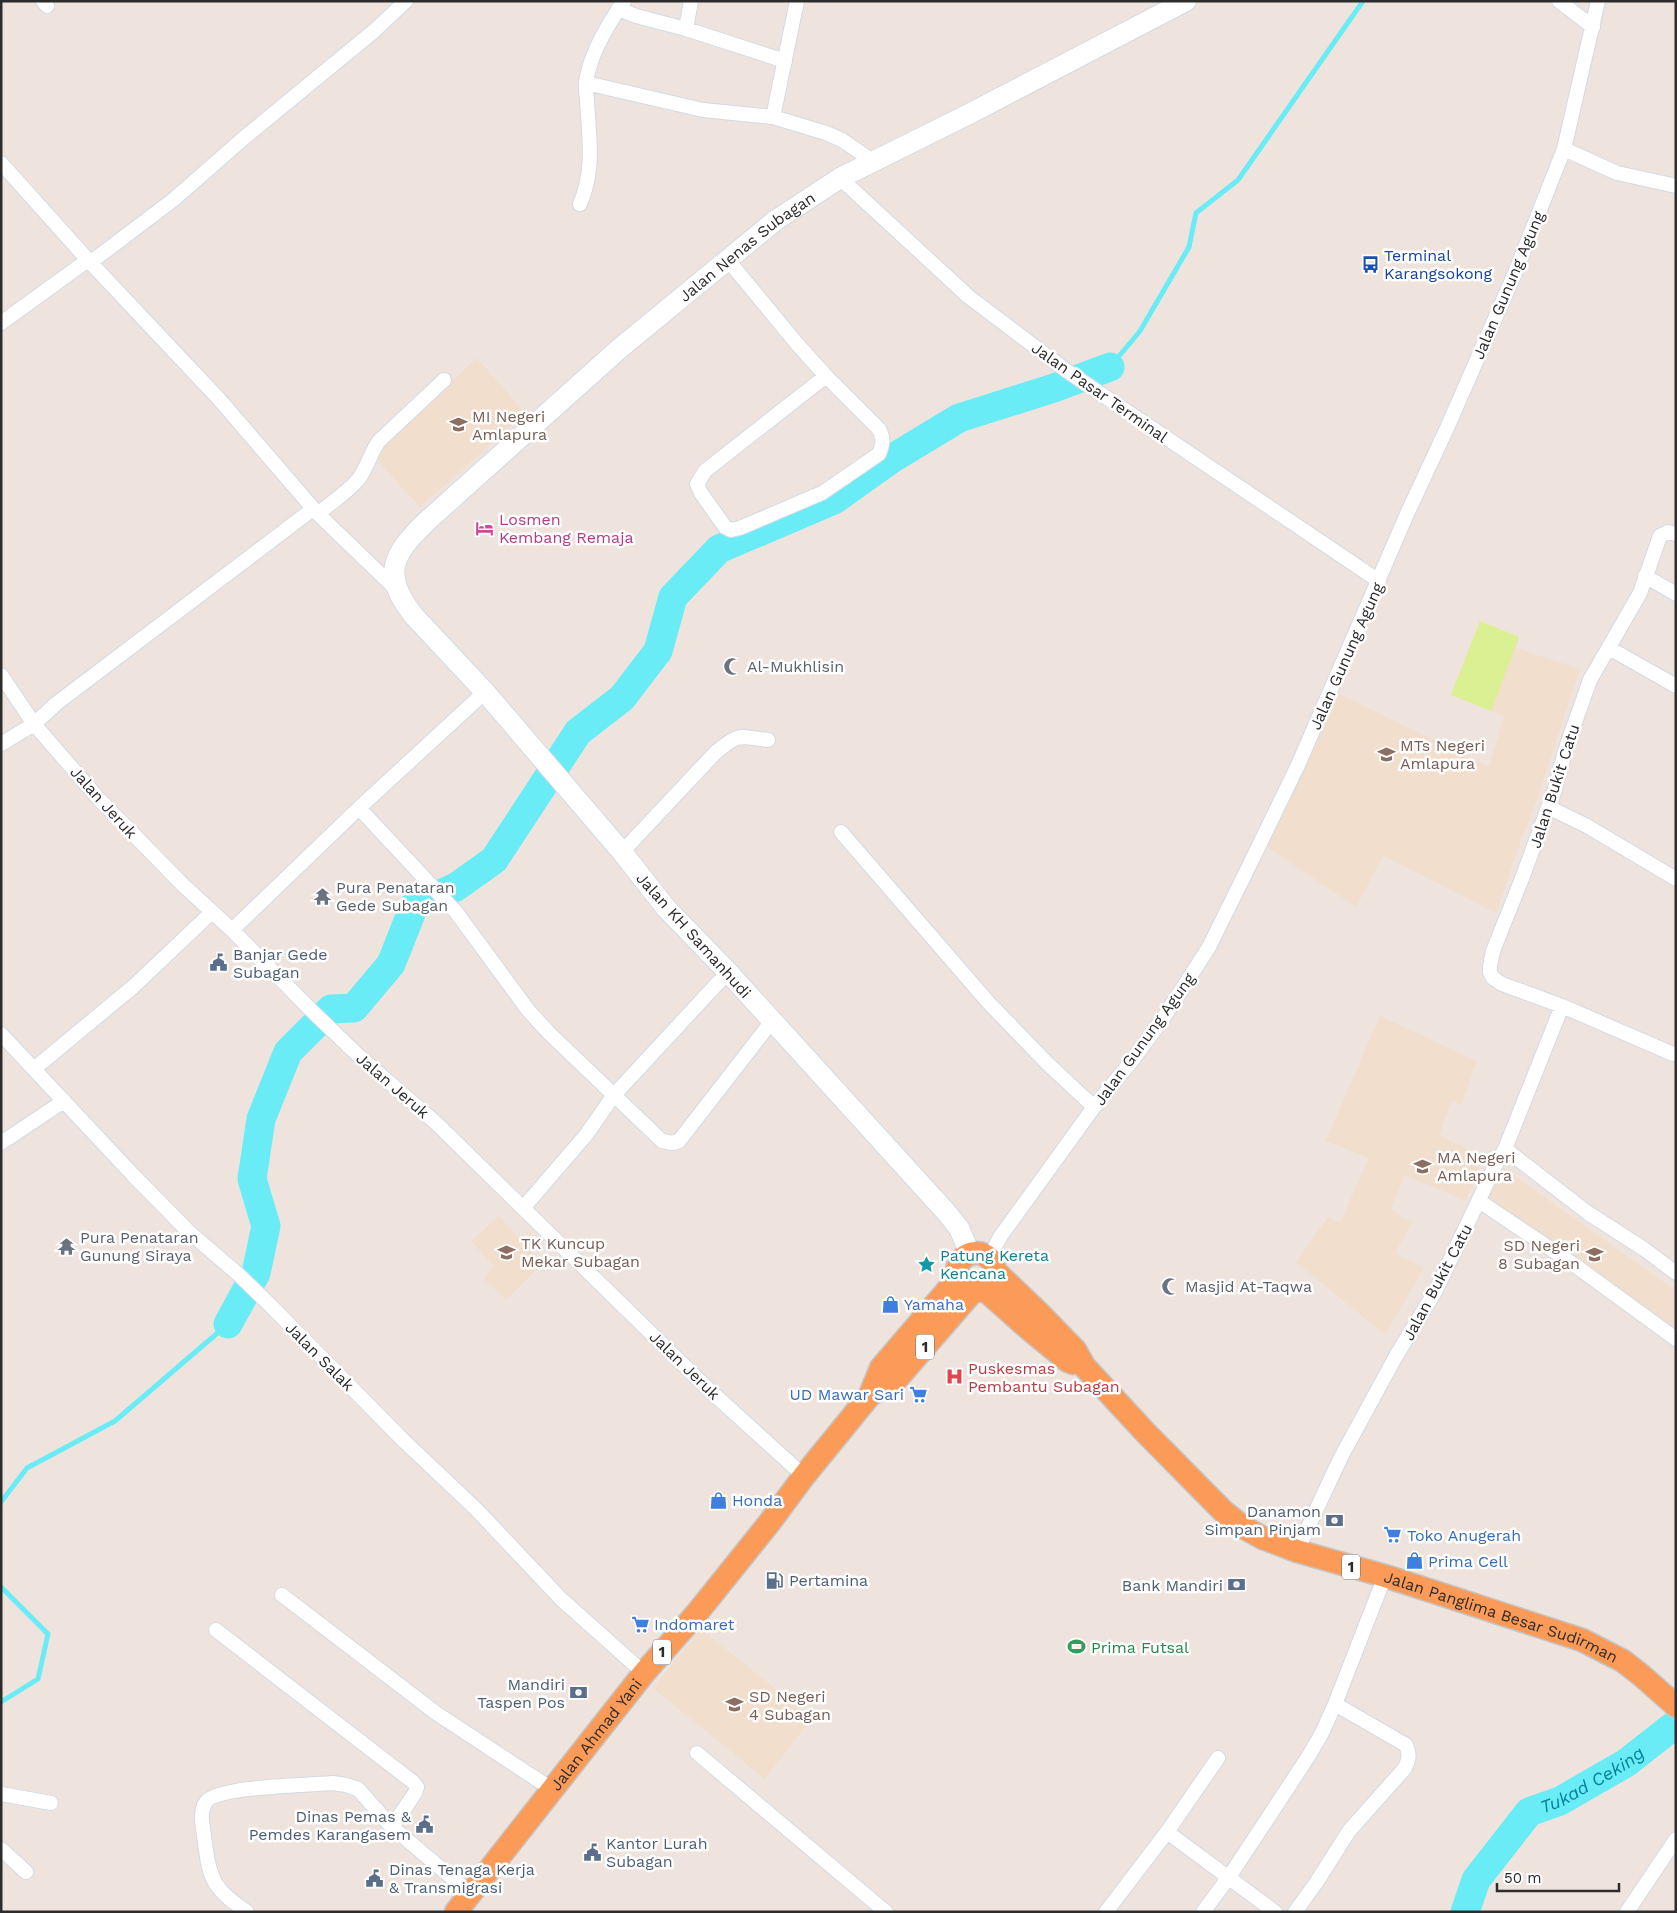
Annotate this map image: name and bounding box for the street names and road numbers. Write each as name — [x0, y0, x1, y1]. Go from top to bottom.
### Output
street label: Jalan Nenas Subagan — [675, 188, 819, 306]
street label: Jalan Gunung Agung — [1469, 208, 1548, 362]
street label: Jalan Pasar Terminal — [1028, 338, 1171, 447]
street label: Jalan Gunung Agung — [1305, 579, 1388, 733]
street label: Jalan Bukit Catu — [1525, 722, 1583, 851]
street label: Jalan Jeruk — [66, 762, 141, 842]
street label: Jalan KH Samanhudi — [632, 869, 755, 1002]
street label: Jalan Gunung Agung — [1090, 969, 1199, 1109]
street label: Jalan Jeruk — [352, 1049, 433, 1122]
street label: Jalan Bukit Catu — [1399, 1221, 1476, 1344]
street label: Jalan Salak — [281, 1318, 358, 1395]
street label: Jalan Jeruk — [646, 1327, 724, 1404]
road number: 1 — [916, 1334, 934, 1360]
road number: 1 — [1342, 1554, 1360, 1580]
street label: Jalan Panglima Besar Sudirman — [1381, 1567, 1621, 1667]
road number: 1 — [653, 1640, 671, 1664]
street label: Jalan Ahmad Yani — [546, 1675, 646, 1794]

